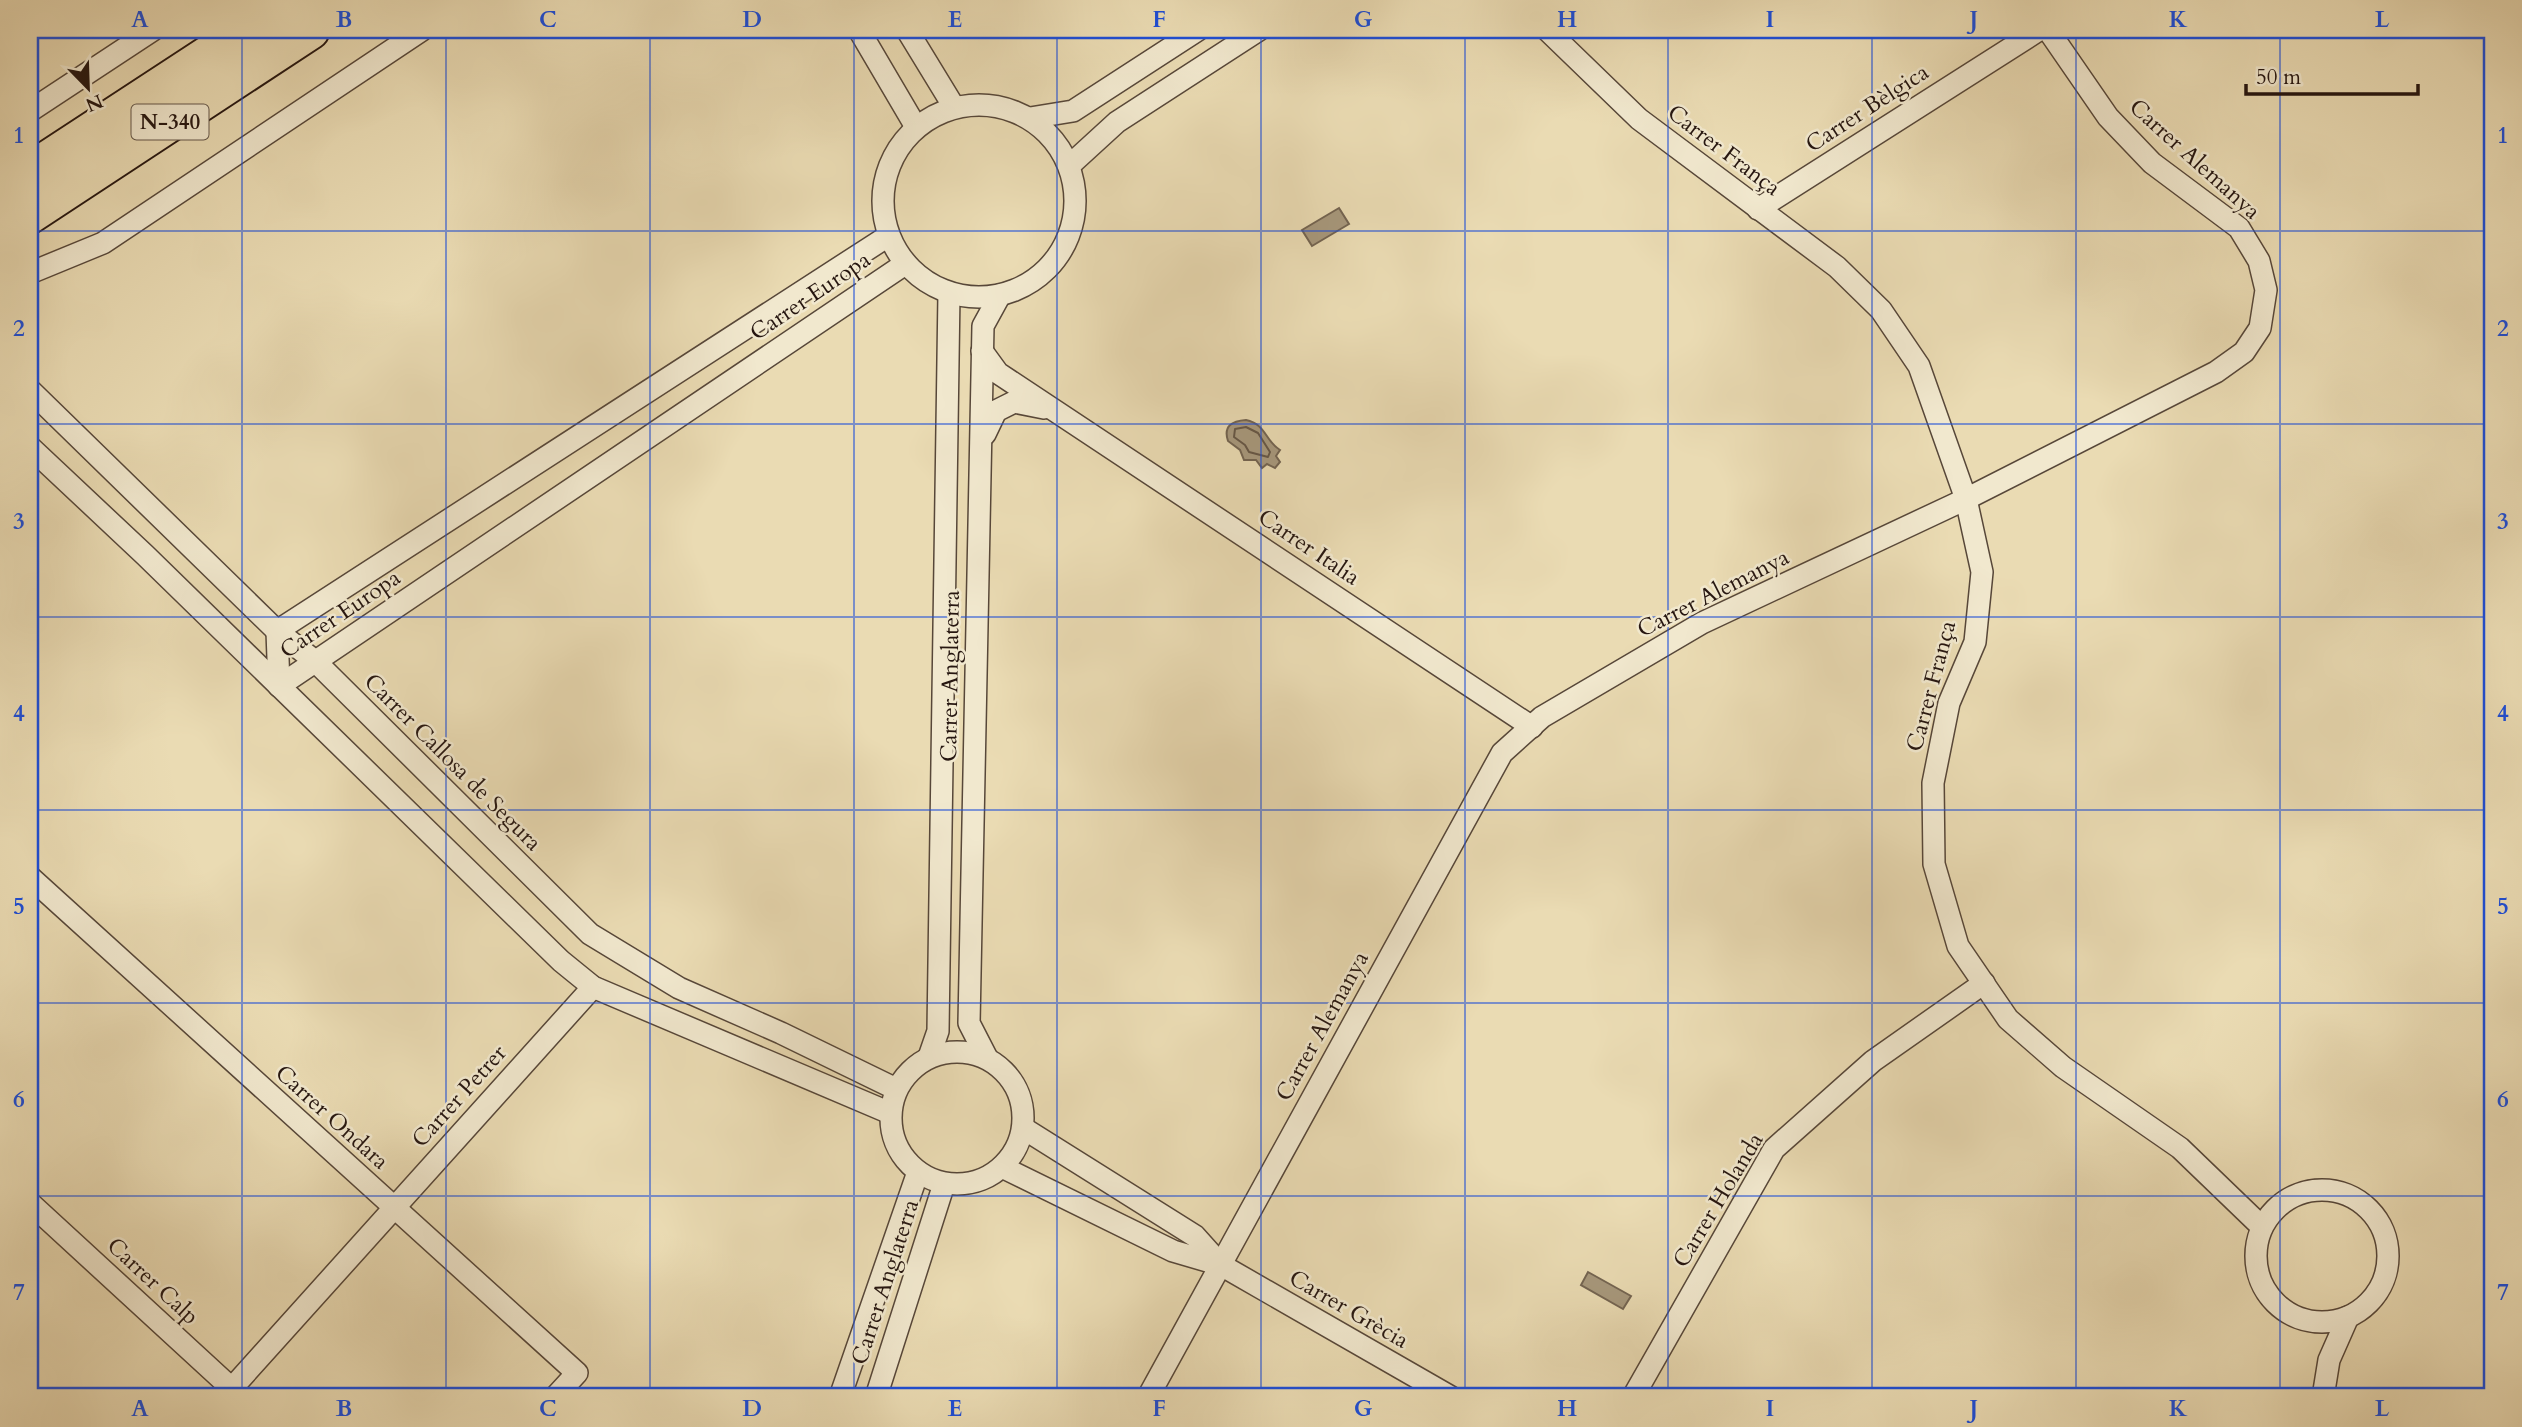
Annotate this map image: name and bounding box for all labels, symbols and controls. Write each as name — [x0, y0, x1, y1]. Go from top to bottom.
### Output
text: A — [131, 4, 149, 35]
text: B — [336, 4, 352, 35]
text: C — [539, 4, 557, 35]
text: D — [742, 4, 762, 35]
text: E — [948, 4, 962, 35]
text: F — [1152, 4, 1166, 35]
text: G — [1354, 4, 1373, 35]
text: H — [1557, 4, 1577, 35]
text: I — [1766, 4, 1774, 35]
text: J — [1967, 4, 1978, 35]
text: K — [2169, 4, 2188, 35]
text: L — [2375, 4, 2390, 35]
north arrow — [52, 52, 122, 122]
scale bar — [2246, 52, 2417, 96]
street label: Carrer Bèlgica — [1799, 57, 1935, 159]
text: 50 m — [2256, 63, 2301, 92]
text: N — [81, 88, 107, 118]
street label: Carrer Alemanya — [2123, 92, 2267, 226]
street label: Carrer França — [1661, 97, 1787, 203]
road number: N-340 — [132, 104, 208, 140]
text: 1 — [13, 120, 25, 151]
text: 1 — [2497, 120, 2509, 151]
street label: Carrer Europa — [744, 244, 876, 348]
text: 2 — [13, 313, 25, 344]
text: 2 — [2497, 313, 2509, 344]
street label: Carrer Italia — [1252, 502, 1366, 592]
text: 3 — [13, 506, 25, 537]
text: 3 — [2497, 506, 2509, 537]
street label: Carrer Alemanya — [1632, 541, 1794, 645]
street label: Carrer Europa — [274, 562, 406, 666]
street label: Carrer Anglaterra — [933, 590, 967, 762]
street label: Carrer França — [1899, 617, 1963, 755]
street label: Carrer Callosa de Segura — [357, 666, 549, 858]
text: 4 — [13, 698, 25, 729]
text: 4 — [2497, 698, 2509, 729]
text: 5 — [13, 891, 25, 922]
text: 5 — [2497, 891, 2509, 922]
street label: Carrer Alemanya — [1268, 946, 1376, 1106]
street label: Carrer Petrer — [405, 1038, 514, 1154]
street label: Carrer Ondara — [269, 1058, 395, 1176]
text: 6 — [13, 1084, 25, 1115]
text: 6 — [2497, 1084, 2509, 1115]
street label: Carrer Holanda — [1666, 1127, 1770, 1273]
street label: Carrer Anglaterra — [844, 1195, 926, 1369]
street label: Carrer Calp — [100, 1230, 206, 1332]
street label: Carrer Grècia — [1284, 1262, 1415, 1356]
text: 7 — [13, 1277, 25, 1308]
text: 7 — [2497, 1277, 2509, 1308]
text: A — [131, 1393, 149, 1424]
text: B — [336, 1393, 352, 1424]
text: C — [539, 1393, 557, 1424]
text: D — [742, 1393, 762, 1424]
text: E — [948, 1393, 962, 1424]
text: F — [1152, 1393, 1166, 1424]
text: G — [1354, 1393, 1373, 1424]
text: H — [1557, 1393, 1577, 1424]
text: I — [1766, 1393, 1774, 1424]
text: J — [1967, 1393, 1978, 1424]
text: K — [2169, 1393, 2188, 1424]
text: L — [2375, 1393, 2390, 1424]

